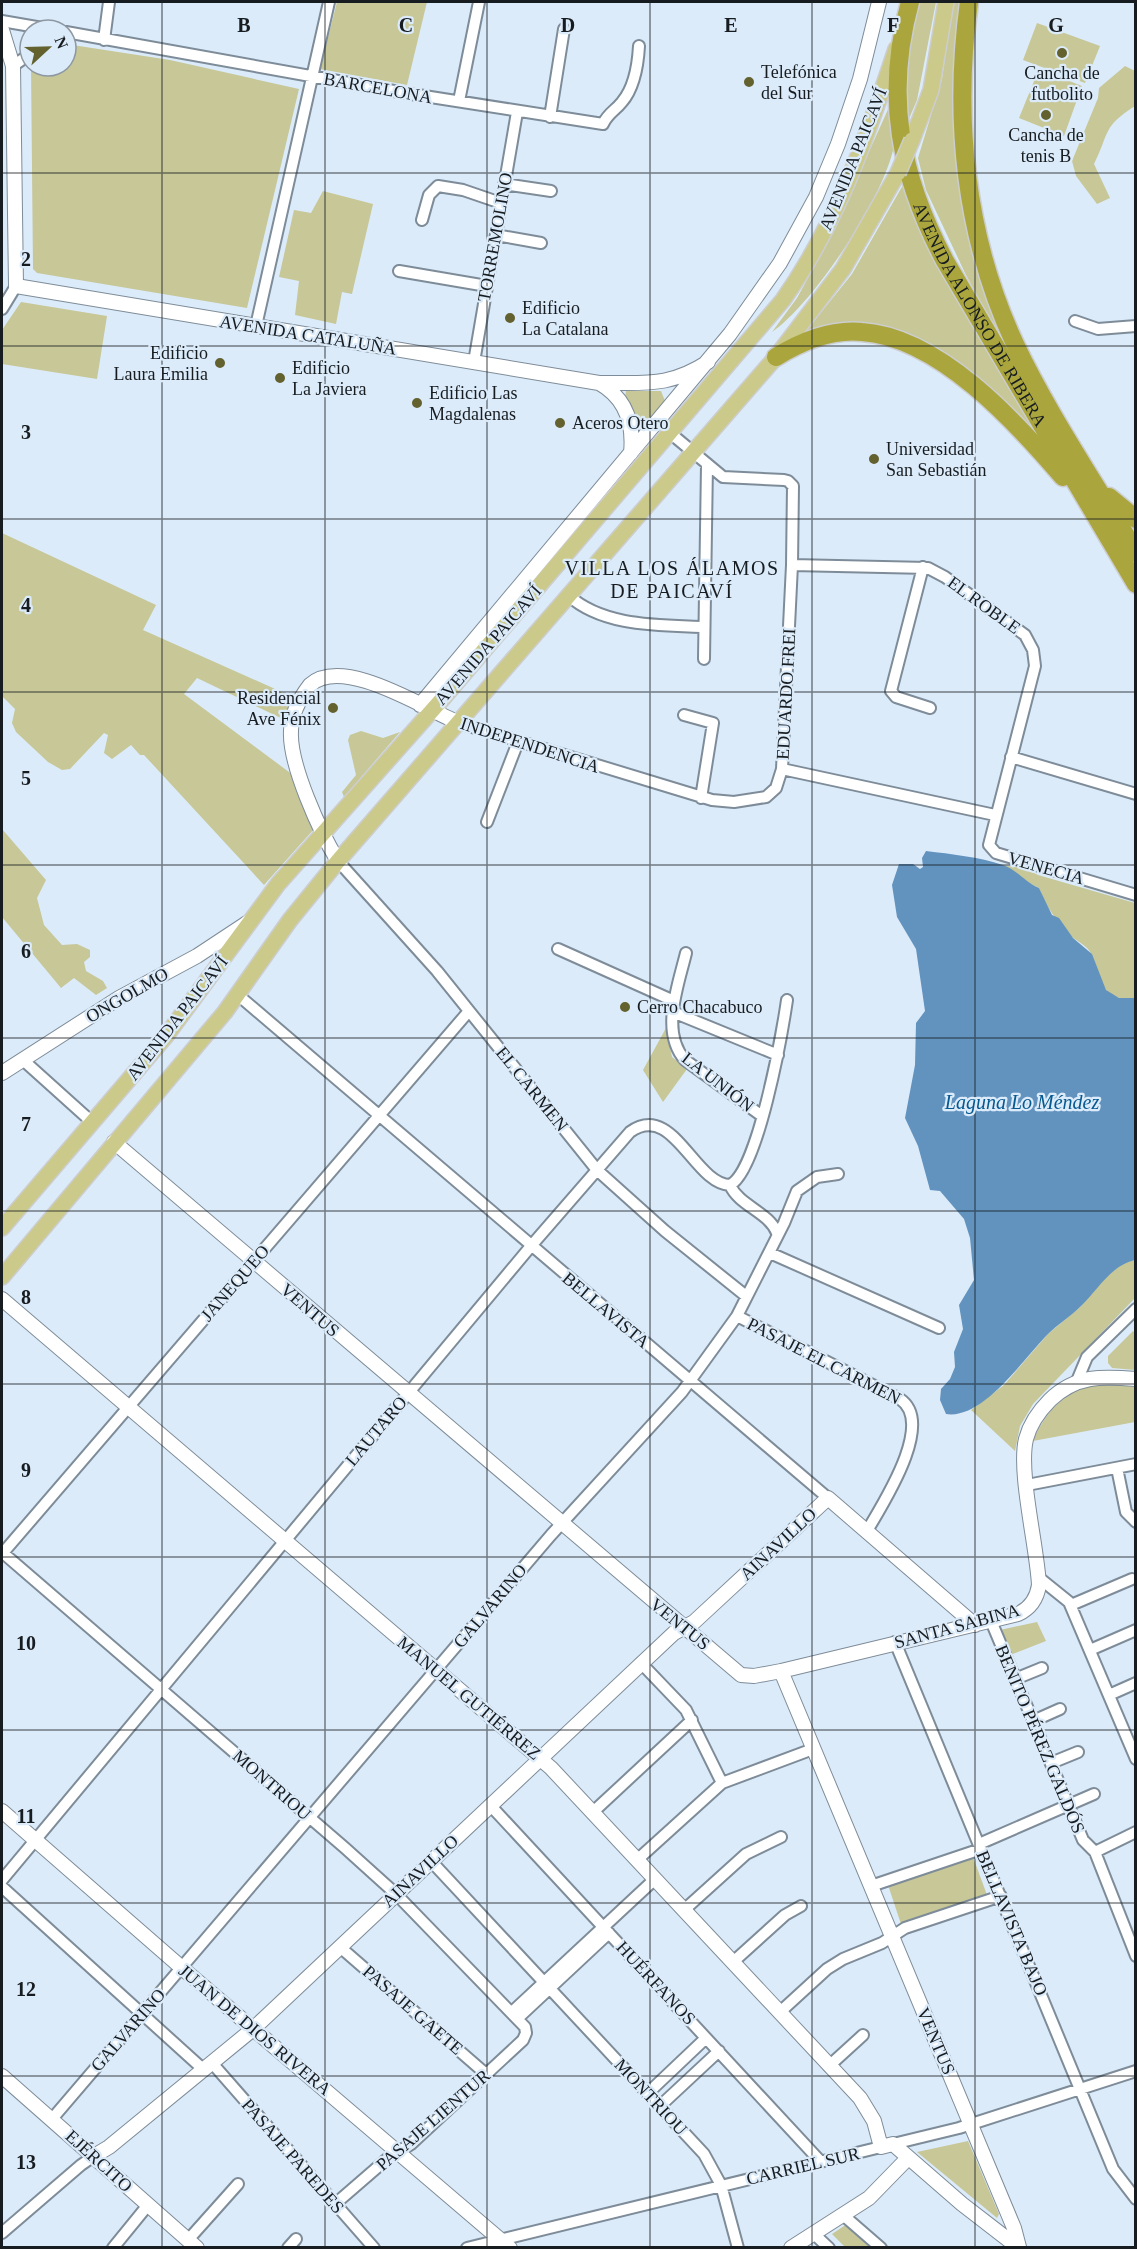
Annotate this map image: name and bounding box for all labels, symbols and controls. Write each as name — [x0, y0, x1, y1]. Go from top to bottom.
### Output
text: B — [237, 14, 251, 36]
text: C — [399, 14, 413, 36]
text: D — [561, 14, 575, 36]
text: E — [724, 14, 738, 36]
text: F — [887, 14, 899, 36]
text: G — [1048, 14, 1064, 36]
north arrow — [18, 18, 78, 78]
text: N — [51, 34, 72, 52]
marker: Cancha de futbolito — [1055, 46, 1069, 60]
place label: Telefónica del Sur — [761, 62, 837, 103]
place label: Cancha de futbolito — [1024, 63, 1100, 104]
street label: BARCELONA — [322, 69, 434, 107]
marker: Telefónica del Sur — [742, 75, 756, 89]
street label: AVENIDA PAICAVÍ — [814, 84, 891, 233]
marker: Cancha de tenis B — [1039, 108, 1053, 122]
place label: Cancha de tenis B — [1008, 125, 1084, 166]
street label: TORREMOLINO — [474, 171, 516, 303]
street label: AVENIDA ALONSO DE RIBERA — [909, 199, 1051, 430]
text: 2 — [21, 248, 31, 270]
place label: Edificio La Catalana — [522, 298, 608, 339]
street label: AVENIDA CATALUÑA — [218, 310, 398, 359]
marker: Edificio La Catalana — [503, 311, 517, 325]
place label: Edificio Laura Emilia — [114, 343, 208, 384]
marker: Edificio Laura Emilia — [213, 356, 227, 370]
place label: Edificio La Javiera — [292, 358, 366, 399]
marker: Edificio La Javiera — [273, 371, 287, 385]
place label: Edificio Las Magdalenas — [429, 383, 517, 424]
marker: Edificio Las Magdalenas — [410, 396, 424, 410]
place label: Aceros Otero — [572, 413, 668, 433]
marker: Aceros Otero — [553, 416, 567, 430]
text: 3 — [21, 421, 31, 443]
place label: Universidad San Sebastián — [886, 439, 987, 480]
marker: Universidad San Sebastián — [867, 452, 881, 466]
district label: VILLA LOS ÁLAMOS DE PAICAVÍ — [564, 557, 780, 602]
street label: EL ROBLE — [944, 572, 1024, 638]
street label: AVENIDA PAICAVÍ — [430, 580, 545, 709]
text: 4 — [21, 594, 31, 616]
street label: EDUARDO FREI — [773, 628, 799, 760]
place label: Residencial Ave Fénix — [237, 688, 321, 729]
marker: Residencial Ave Fénix — [326, 701, 340, 715]
street label: INDEPENDENCIA — [458, 713, 602, 777]
text: 5 — [21, 767, 31, 789]
street label: VENECIA — [1005, 847, 1087, 889]
text: 6 — [21, 940, 31, 962]
street label: AVENIDA PAICAVÍ — [121, 951, 232, 1084]
street label: ONGOLMO — [82, 963, 172, 1027]
place label: Cerro Chacabuco — [637, 997, 762, 1017]
marker: Cerro Chacabuco — [618, 1000, 632, 1014]
street label: EL CARMEN — [492, 1043, 572, 1135]
street label: LA UNIÓN — [678, 1047, 758, 1116]
water label: Laguna Lo Méndez — [944, 1091, 1099, 1114]
text: 7 — [21, 1113, 31, 1135]
street label: JANEQUEO — [197, 1241, 273, 1325]
street label: BELLAVISTA — [558, 1268, 654, 1352]
street label: VENTUS — [277, 1279, 343, 1341]
text: 8 — [21, 1286, 31, 1308]
street label: PASAJE EL CARMEN — [744, 1314, 904, 1408]
street label: LAUTARO — [341, 1392, 411, 1470]
text: 9 — [21, 1459, 31, 1481]
street label: AINAVILLO — [736, 1504, 820, 1584]
street label: GALVARINO — [449, 1560, 531, 1652]
street label: VENTUS — [646, 1594, 714, 1654]
street label: SANTA SABINA — [892, 1600, 1022, 1652]
street label: MANUEL GUTIÉRREZ — [393, 1631, 545, 1764]
text: 10 — [16, 1632, 36, 1654]
street label: BENITO PÉREZ GALDÓS — [991, 1641, 1090, 1836]
street label: MONTRIOU — [229, 1746, 315, 1824]
text: 11 — [17, 1805, 35, 1827]
street label: AINAVILLO — [378, 1831, 462, 1911]
street label: BELLAVISTA BAJO — [972, 1847, 1052, 1999]
street label: HUÉRFANOS — [612, 1936, 700, 2029]
street label: JUAN DE DIOS RIVERA — [175, 1960, 335, 2100]
street label: PASAJE GAETE — [359, 1961, 467, 2059]
text: 12 — [16, 1978, 36, 2000]
street label: GALVARINO — [87, 1985, 169, 2075]
street label: VENTUS — [913, 2004, 959, 2078]
street label: MONTRIOU — [611, 2055, 691, 2139]
street label: PASAJE LIENTUR — [372, 2065, 494, 2175]
street label: PASAJE PAREDES — [238, 2095, 348, 2217]
street label: EJÉRCITO — [62, 2125, 137, 2196]
street label: CARRIEL SUR — [744, 2143, 862, 2189]
text: 13 — [16, 2151, 36, 2173]

